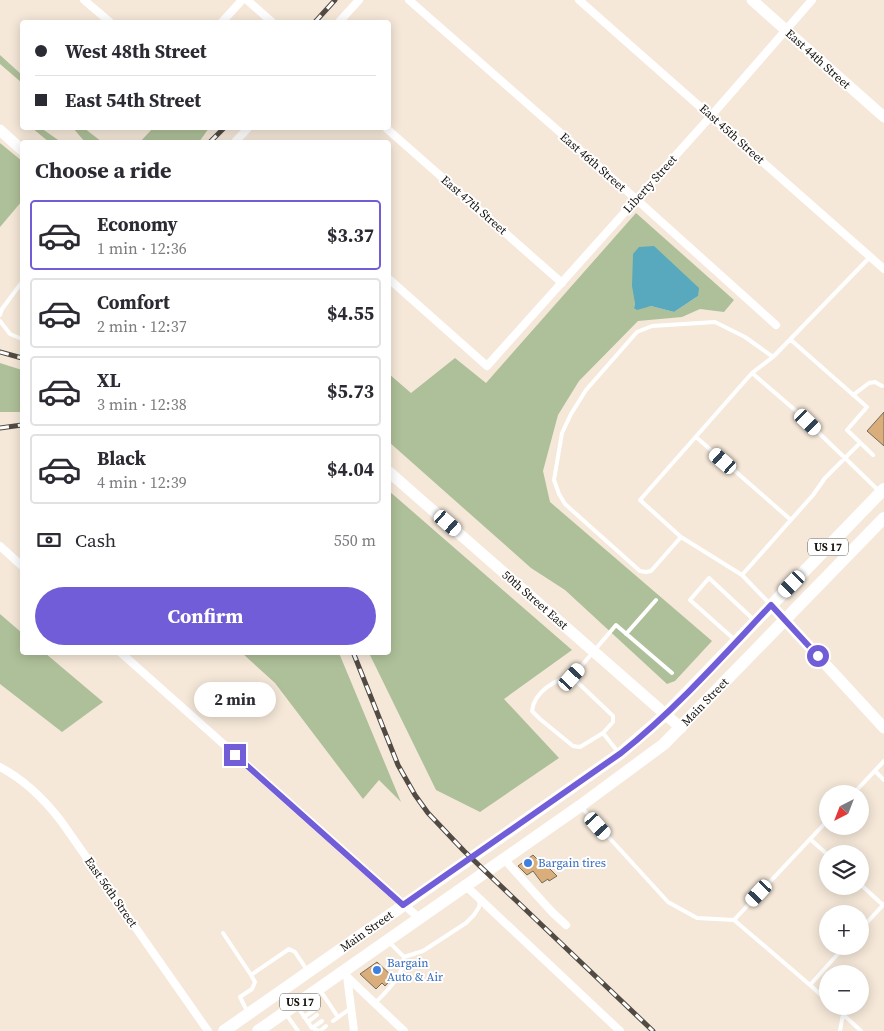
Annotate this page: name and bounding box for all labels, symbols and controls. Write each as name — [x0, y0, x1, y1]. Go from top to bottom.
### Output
street label: East 44th Street — [782, 26, 854, 93]
text: West 48th Street — [65, 38, 207, 64]
text: East 54th Street — [65, 87, 201, 113]
street label: East 45th Street — [696, 101, 768, 168]
street label: East 46th Street — [557, 129, 629, 195]
street label: Liberty Street — [620, 151, 680, 216]
text: Choose a ride — [35, 155, 172, 185]
street label: East 47th Street — [438, 172, 510, 238]
text: Economy — [97, 211, 178, 237]
icon: car — [37, 213, 82, 258]
text: $3.37 — [327, 222, 374, 248]
text: 1 min · 12:36 — [97, 237, 187, 259]
text: Comfort — [97, 289, 170, 315]
icon: car — [37, 291, 82, 336]
text: $4.55 — [327, 300, 374, 326]
text: 2 min · 12:37 — [97, 315, 187, 337]
text: XL — [97, 367, 120, 393]
icon: car — [37, 369, 82, 414]
text: $5.73 — [327, 378, 374, 404]
text: 3 min · 12:38 — [97, 393, 187, 415]
car — [791, 406, 824, 438]
text: Black — [97, 445, 146, 471]
car — [706, 445, 739, 477]
icon: car — [37, 447, 82, 492]
text: $4.04 — [327, 456, 374, 482]
text: 4 min · 12:39 — [97, 471, 187, 493]
car — [431, 507, 464, 539]
icon: cash — [35, 526, 63, 554]
text: Cash — [75, 527, 116, 553]
text: 550 m — [334, 529, 376, 551]
road number: US 17 — [808, 538, 848, 556]
street label: 50th Street East — [499, 567, 571, 633]
car — [776, 568, 807, 600]
button: Confirm — [35, 587, 376, 645]
route start — [807, 645, 829, 667]
car — [556, 661, 587, 693]
street label: Main Street — [678, 674, 732, 729]
callout: 2 min — [194, 682, 276, 718]
text: 2 min — [214, 688, 256, 710]
route end — [224, 744, 246, 766]
north arrow — [819, 785, 869, 835]
map controls — [819, 785, 869, 1015]
car — [582, 810, 613, 842]
button: layers — [819, 845, 869, 895]
street label: East 56th Street — [81, 854, 141, 930]
place label: Bargain tires — [538, 855, 606, 871]
marker: Bargain tires — [522, 857, 534, 869]
car — [743, 877, 774, 909]
button: + — [819, 905, 869, 955]
street label: Main Street — [337, 907, 396, 955]
place label: Bargain Auto & Air — [387, 955, 443, 985]
marker: Bargain Auto & Air — [371, 964, 383, 976]
button: − — [819, 965, 869, 1015]
road number: US 17 — [280, 994, 320, 1010]

